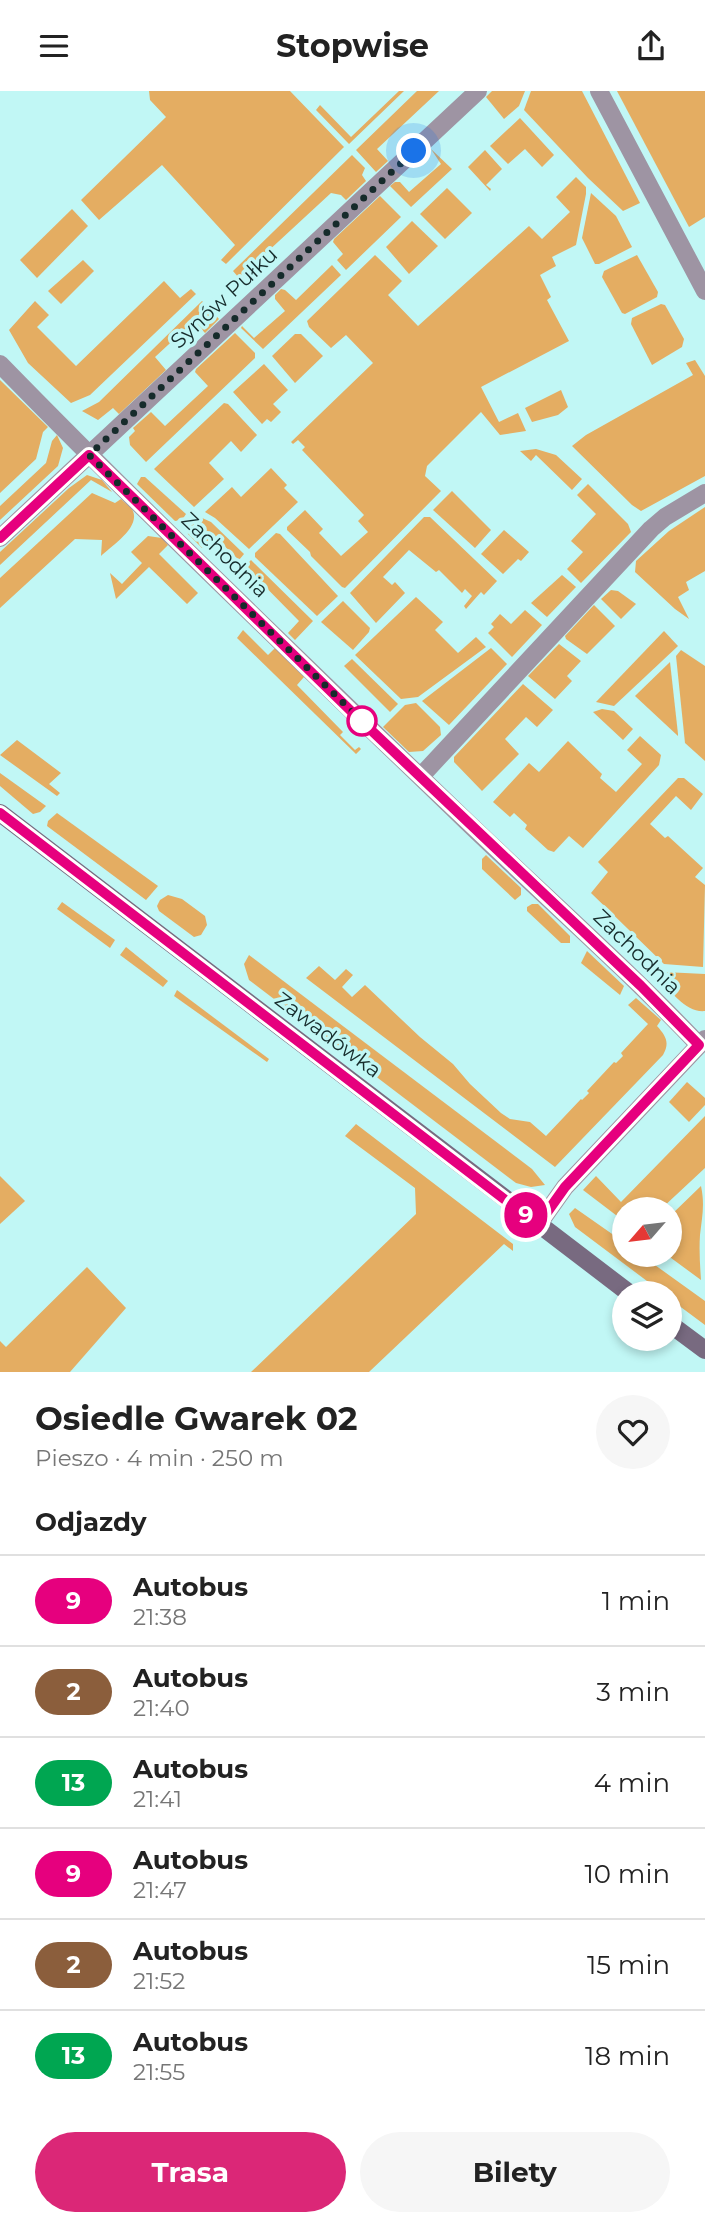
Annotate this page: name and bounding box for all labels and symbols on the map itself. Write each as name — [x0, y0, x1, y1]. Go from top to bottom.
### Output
your location — [396, 133, 431, 168]
street label: Synów Pułku — [165, 242, 282, 353]
street label: Zachodnia — [177, 507, 274, 602]
unlabelled marker — [347, 706, 377, 736]
street label: Zachodnia — [589, 904, 686, 999]
street label: Zawadówka — [270, 987, 386, 1083]
line badge: 9 — [503, 1192, 549, 1238]
north arrow — [612, 1197, 682, 1267]

